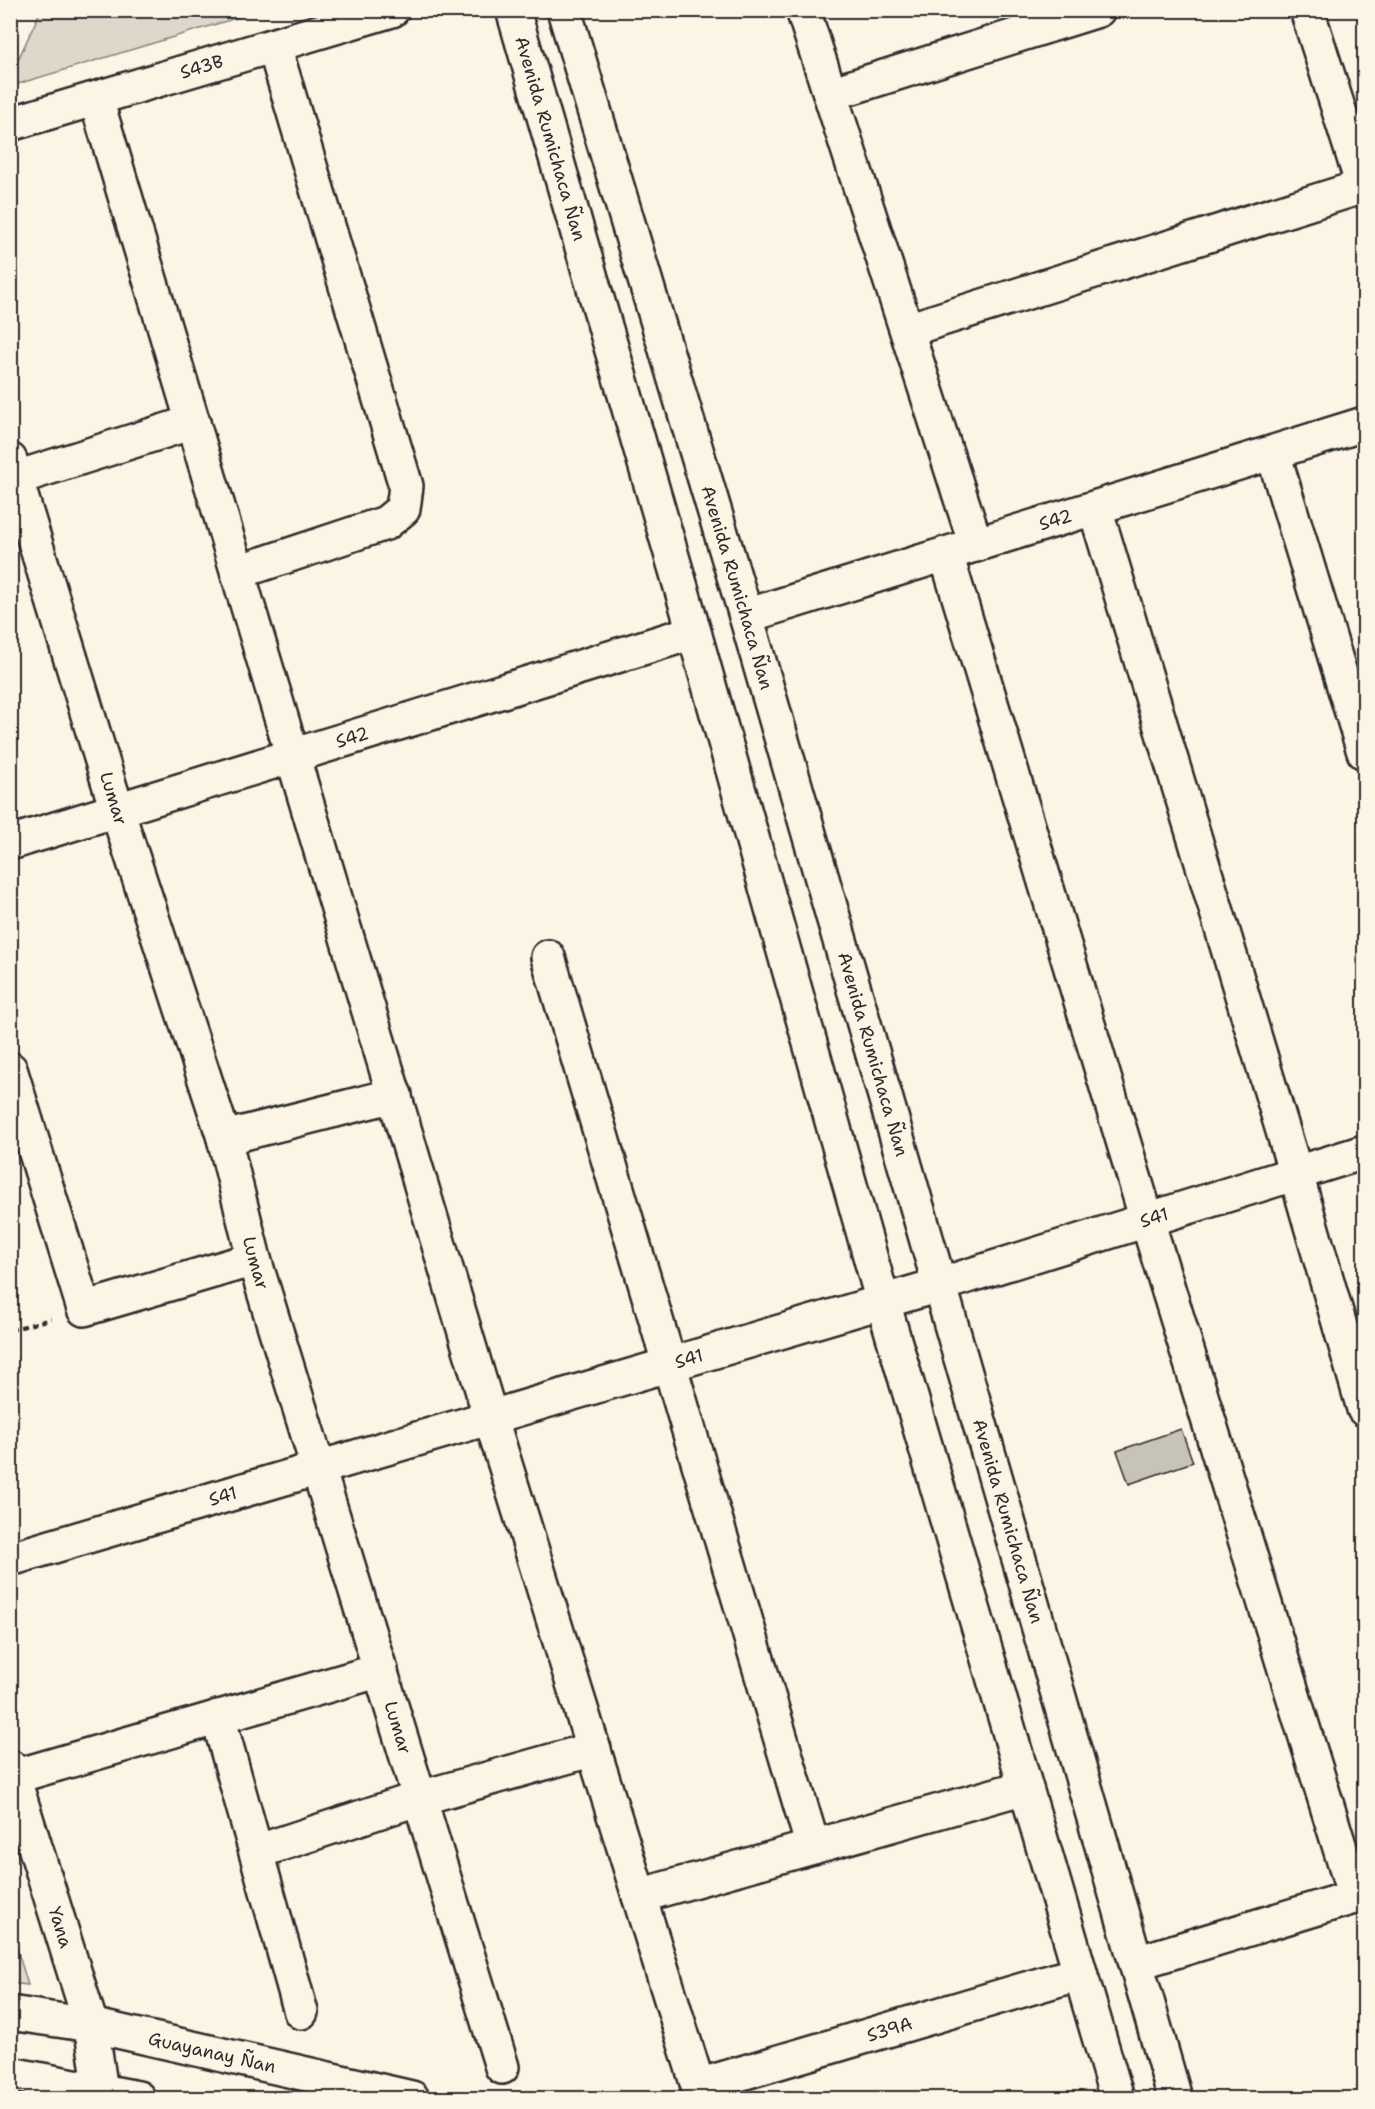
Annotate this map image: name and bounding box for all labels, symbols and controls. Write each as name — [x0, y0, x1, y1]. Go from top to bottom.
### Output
street label: Avenida Rumichaca Ñan — [509, 34, 592, 244]
street label: S43B — [177, 49, 226, 85]
street label: Avenida Rumichaca Ñan — [695, 483, 779, 693]
street label: S42 — [1036, 503, 1075, 536]
street label: S42 — [333, 721, 372, 754]
street label: Lumar — [94, 769, 133, 828]
street label: Avenida Rumichaca Ñan — [832, 949, 914, 1159]
street label: S41 — [1137, 1202, 1171, 1233]
street label: Lumar — [237, 1234, 275, 1293]
street label: S41 — [672, 1343, 706, 1374]
street label: Avenida Rumichaca Ñan — [967, 1416, 1049, 1626]
street label: S41 — [206, 1481, 240, 1512]
street label: Lumar — [378, 1698, 417, 1757]
street label: Yana — [43, 1904, 78, 1951]
street label: S39A — [864, 2011, 915, 2047]
street label: Guayanay Ñan — [146, 2026, 278, 2079]

